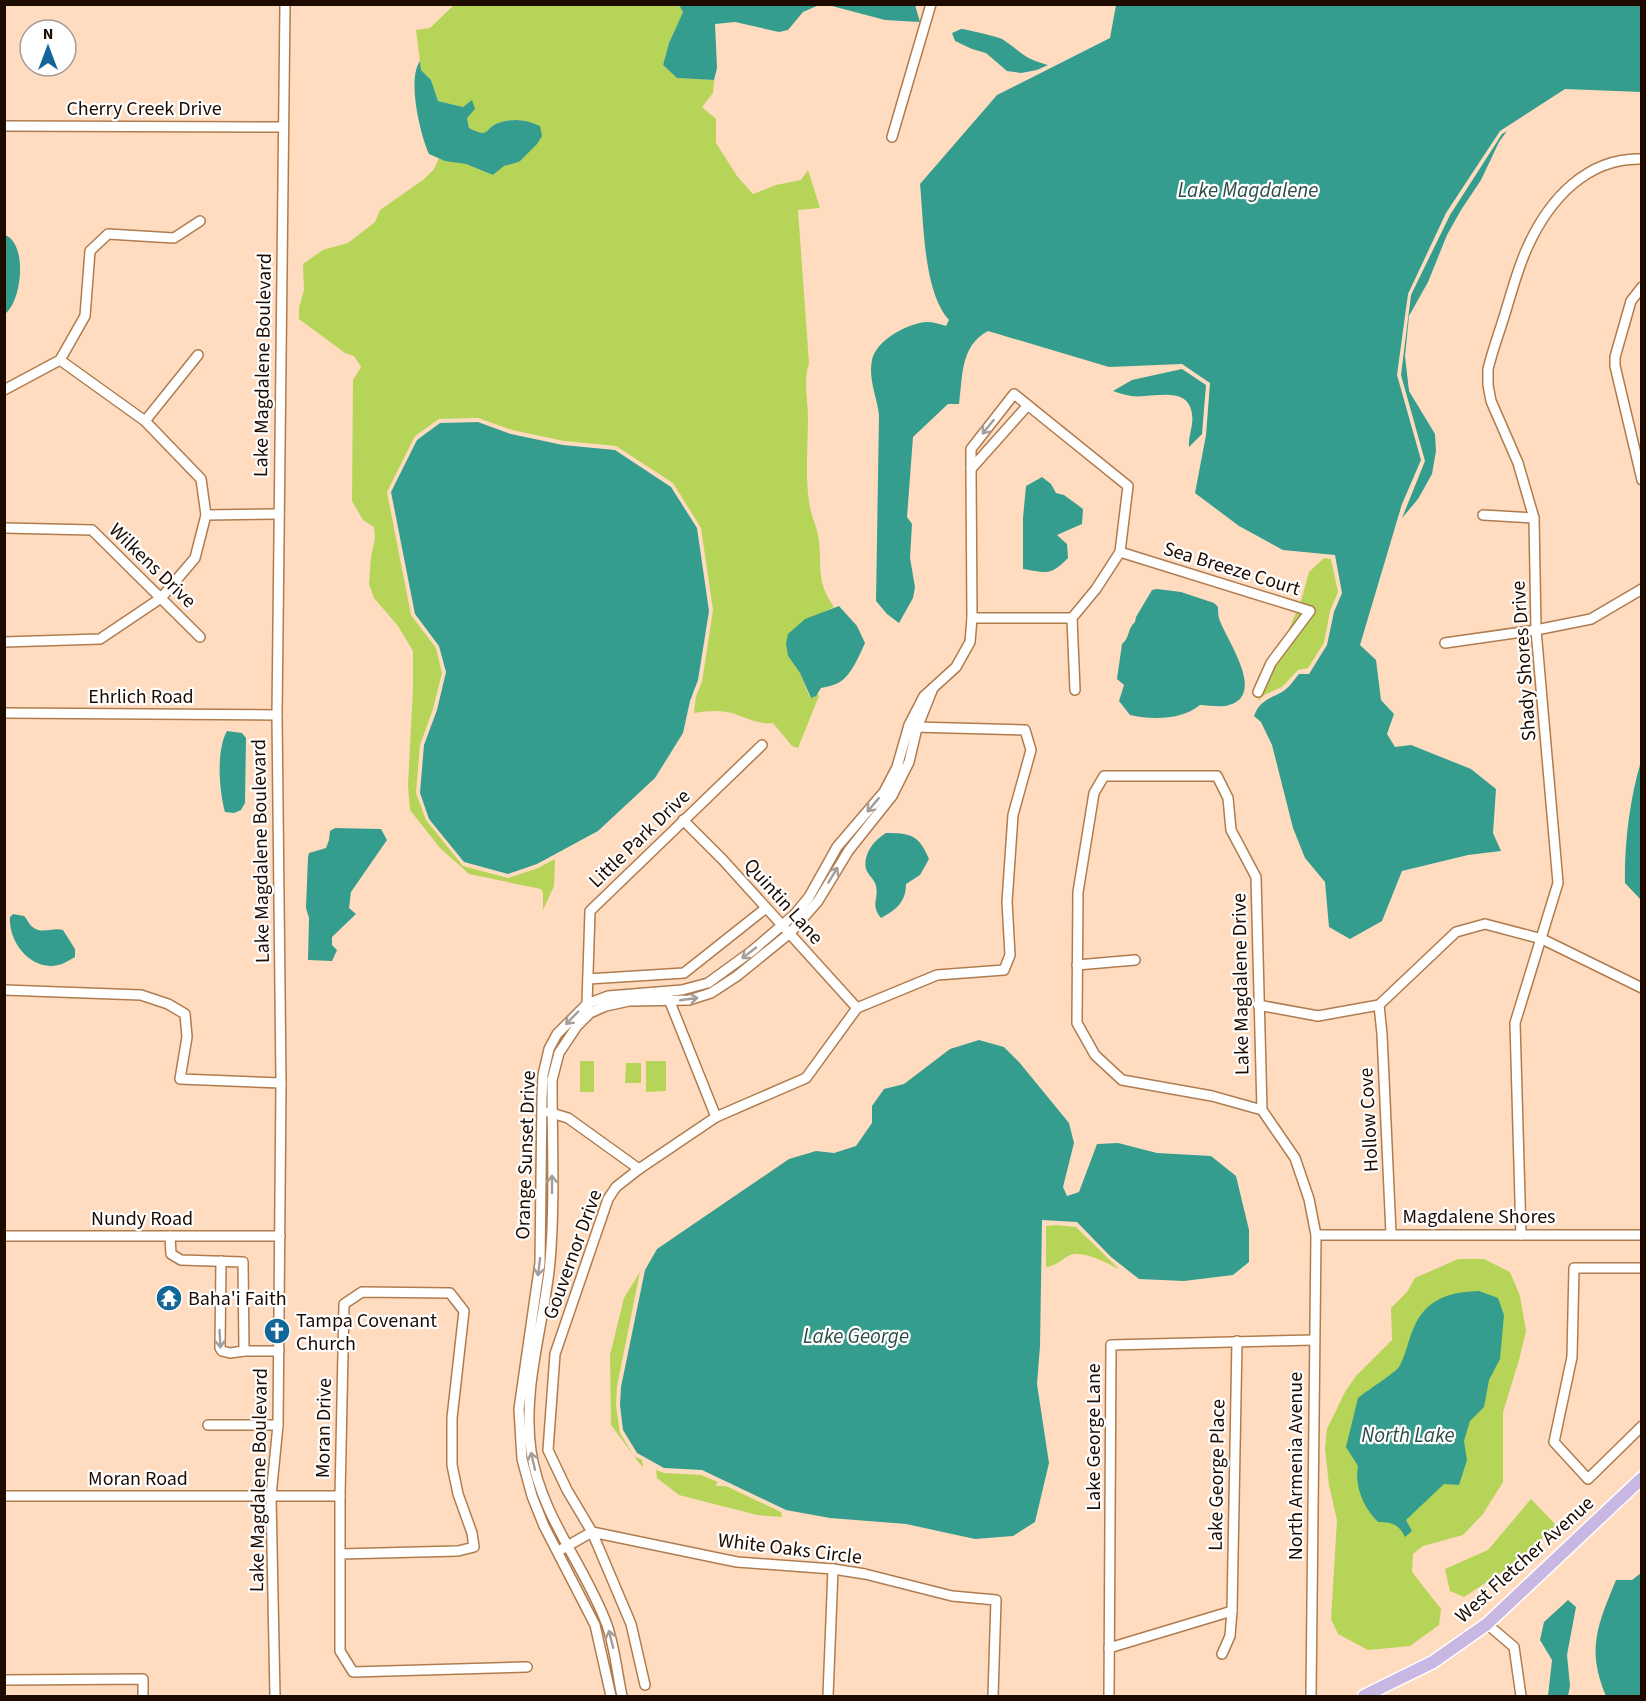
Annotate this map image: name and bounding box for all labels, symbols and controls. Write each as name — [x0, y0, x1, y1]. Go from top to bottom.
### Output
north arrow — [18, 18, 78, 78]
text: N — [43, 23, 53, 45]
street label: Cherry Creek Drive — [66, 95, 222, 123]
water label: Lake Magdalene — [1178, 175, 1318, 205]
street label: Lake Magdalene Boulevard — [247, 253, 279, 477]
one-way arrow — [982, 419, 995, 435]
street label: Wilkens Drive — [102, 517, 202, 615]
street label: Sea Breeze Court — [1160, 535, 1304, 603]
street label: Shady Shores Drive — [1504, 580, 1544, 742]
street label: Ehrlich Road — [88, 683, 194, 711]
street label: Lake Magdalene Boulevard — [245, 739, 277, 963]
street label: Little Park Drive — [583, 783, 697, 894]
one-way arrow — [866, 797, 880, 812]
street label: Quintin Lane — [737, 852, 830, 951]
one-way arrow — [828, 867, 840, 884]
street label: Lake Magdalene Drive — [1225, 893, 1257, 1075]
one-way arrow — [741, 947, 757, 960]
one-way arrow — [679, 993, 698, 1004]
one-way arrow — [564, 1010, 579, 1025]
street label: Hollow Cove — [1352, 1067, 1386, 1173]
street label: Orange Sunset Drive — [509, 1070, 543, 1240]
one-way arrow — [546, 1175, 558, 1195]
street label: Gouvernor Drive — [536, 1185, 609, 1323]
street label: Magdalene Shores — [1403, 1203, 1555, 1231]
street label: Nundy Road — [91, 1205, 193, 1233]
one-way arrow — [533, 1256, 544, 1276]
temple icon: Baha'i Faith — [154, 1283, 184, 1313]
place label: Baha'i Faith — [188, 1285, 287, 1313]
place label: Tampa Covenant Church — [296, 1307, 437, 1358]
church icon: Tampa Covenant Church — [262, 1316, 292, 1346]
water label: Lake George — [803, 1321, 909, 1351]
one-way arrow — [214, 1328, 225, 1348]
street label: Lake George Lane — [1080, 1363, 1108, 1511]
street label: Lake Magdalene Boulevard — [243, 1368, 275, 1592]
street label: North Armenia Avenue — [1282, 1372, 1310, 1560]
street label: Moran Drive — [309, 1378, 339, 1478]
street label: Lake George Place — [1202, 1399, 1232, 1551]
water label: North Lake — [1361, 1420, 1455, 1450]
one-way arrow — [527, 1452, 539, 1471]
street label: Moran Road — [88, 1465, 188, 1493]
street label: West Fletcher Avenue — [1449, 1490, 1600, 1630]
street label: White Oaks Circle — [716, 1526, 864, 1572]
one-way arrow — [604, 1630, 616, 1649]

